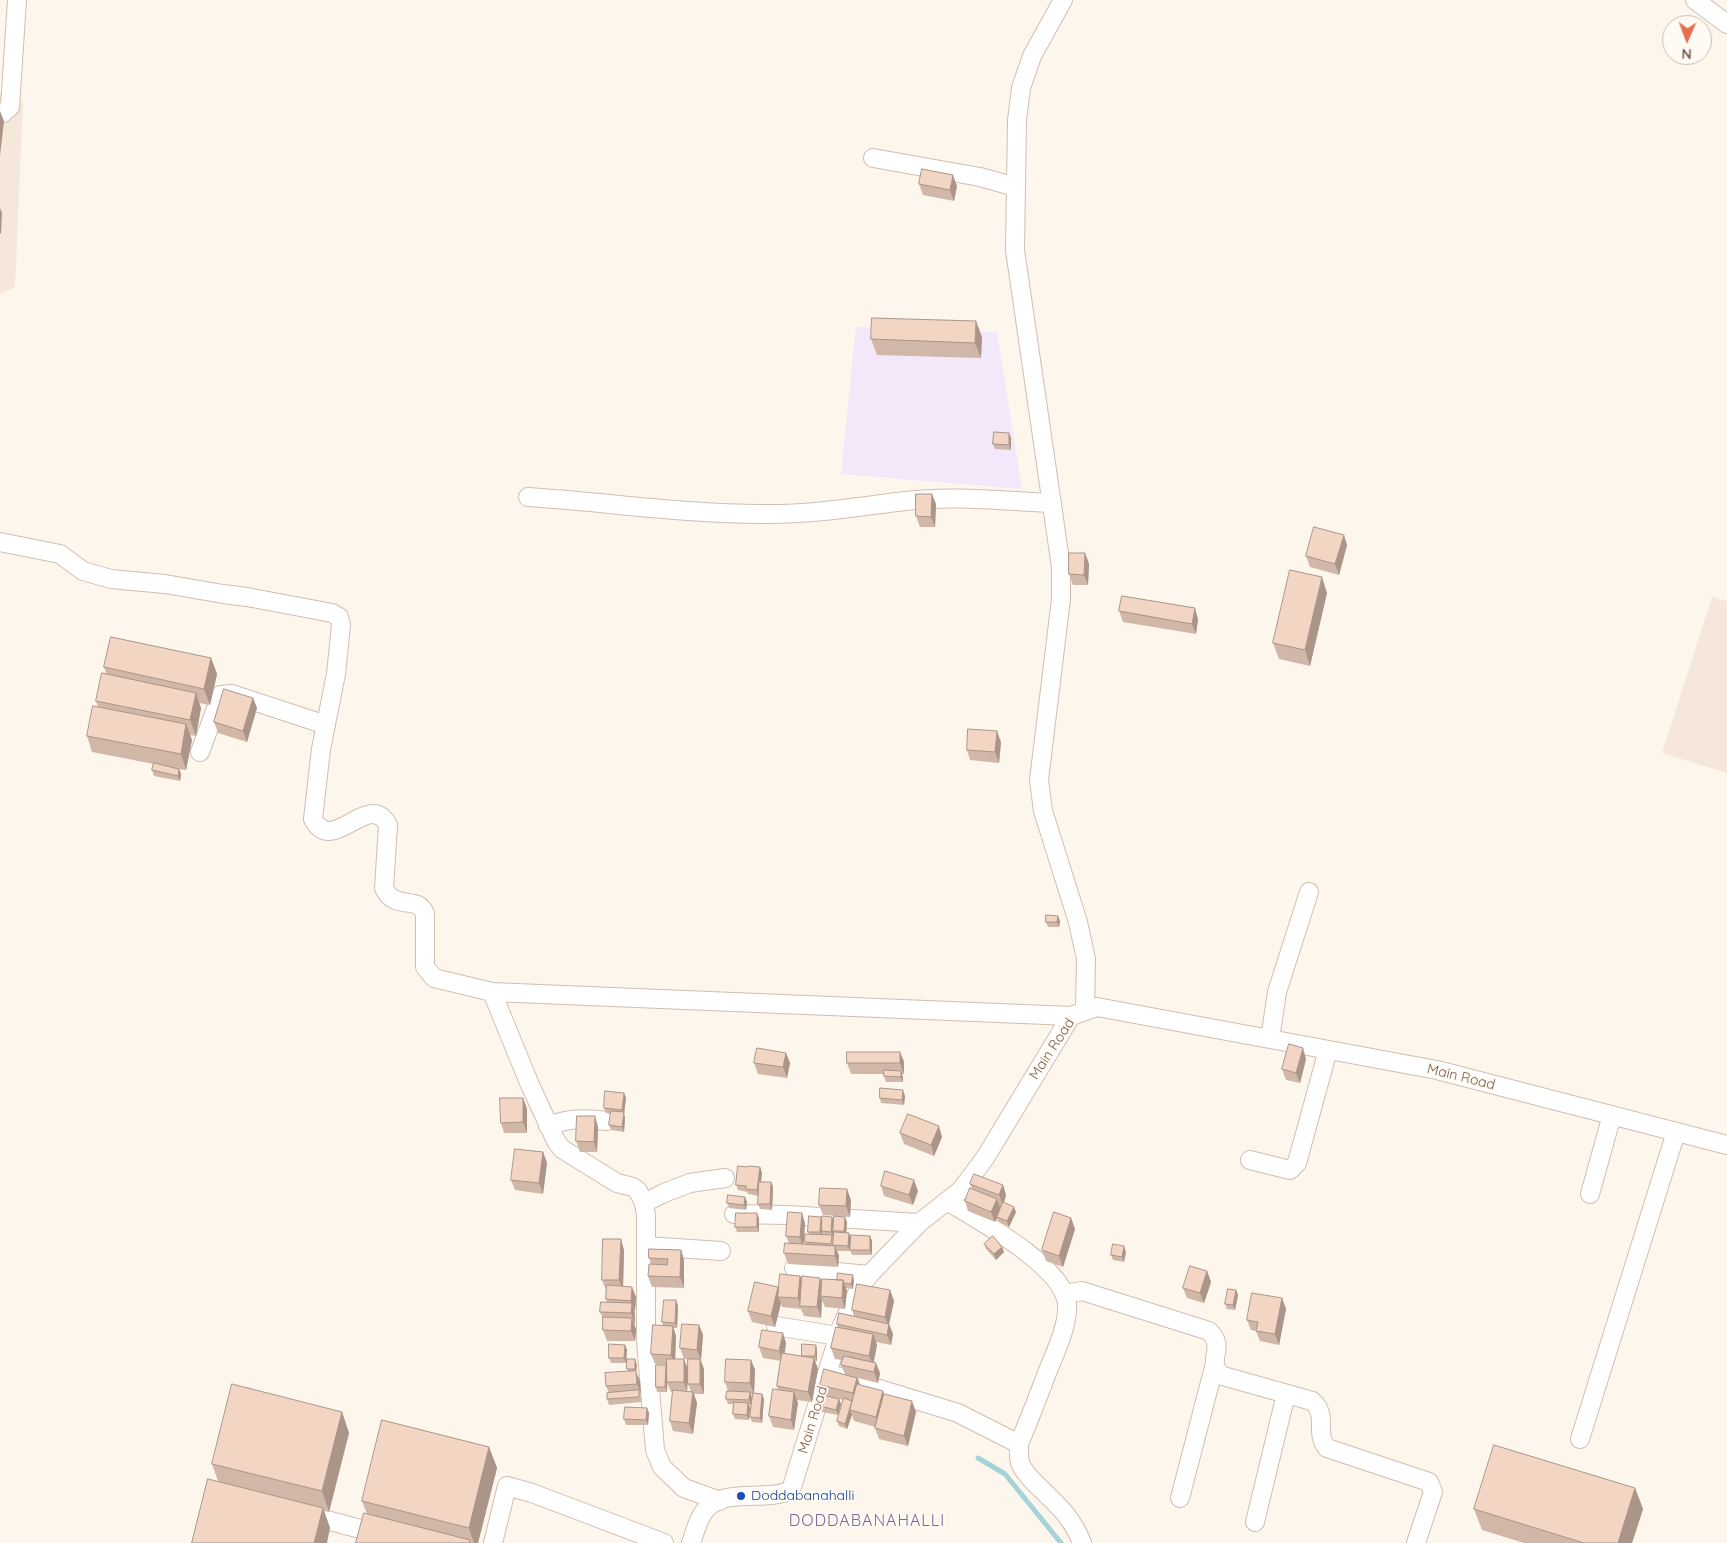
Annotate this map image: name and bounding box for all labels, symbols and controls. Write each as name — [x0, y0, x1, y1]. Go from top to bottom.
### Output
north arrow — [1662, 15, 1712, 65]
text: N — [1681, 45, 1692, 63]
street label: Main Road — [1026, 1015, 1078, 1083]
street label: Main Road — [1425, 1060, 1497, 1094]
street label: Main Road — [795, 1384, 831, 1456]
place label: Doddabanahalli — [751, 1488, 855, 1504]
marker: Doddabanahalli — [735, 1490, 747, 1502]
district label: DODDABANAHALLI — [787, 1511, 947, 1531]

